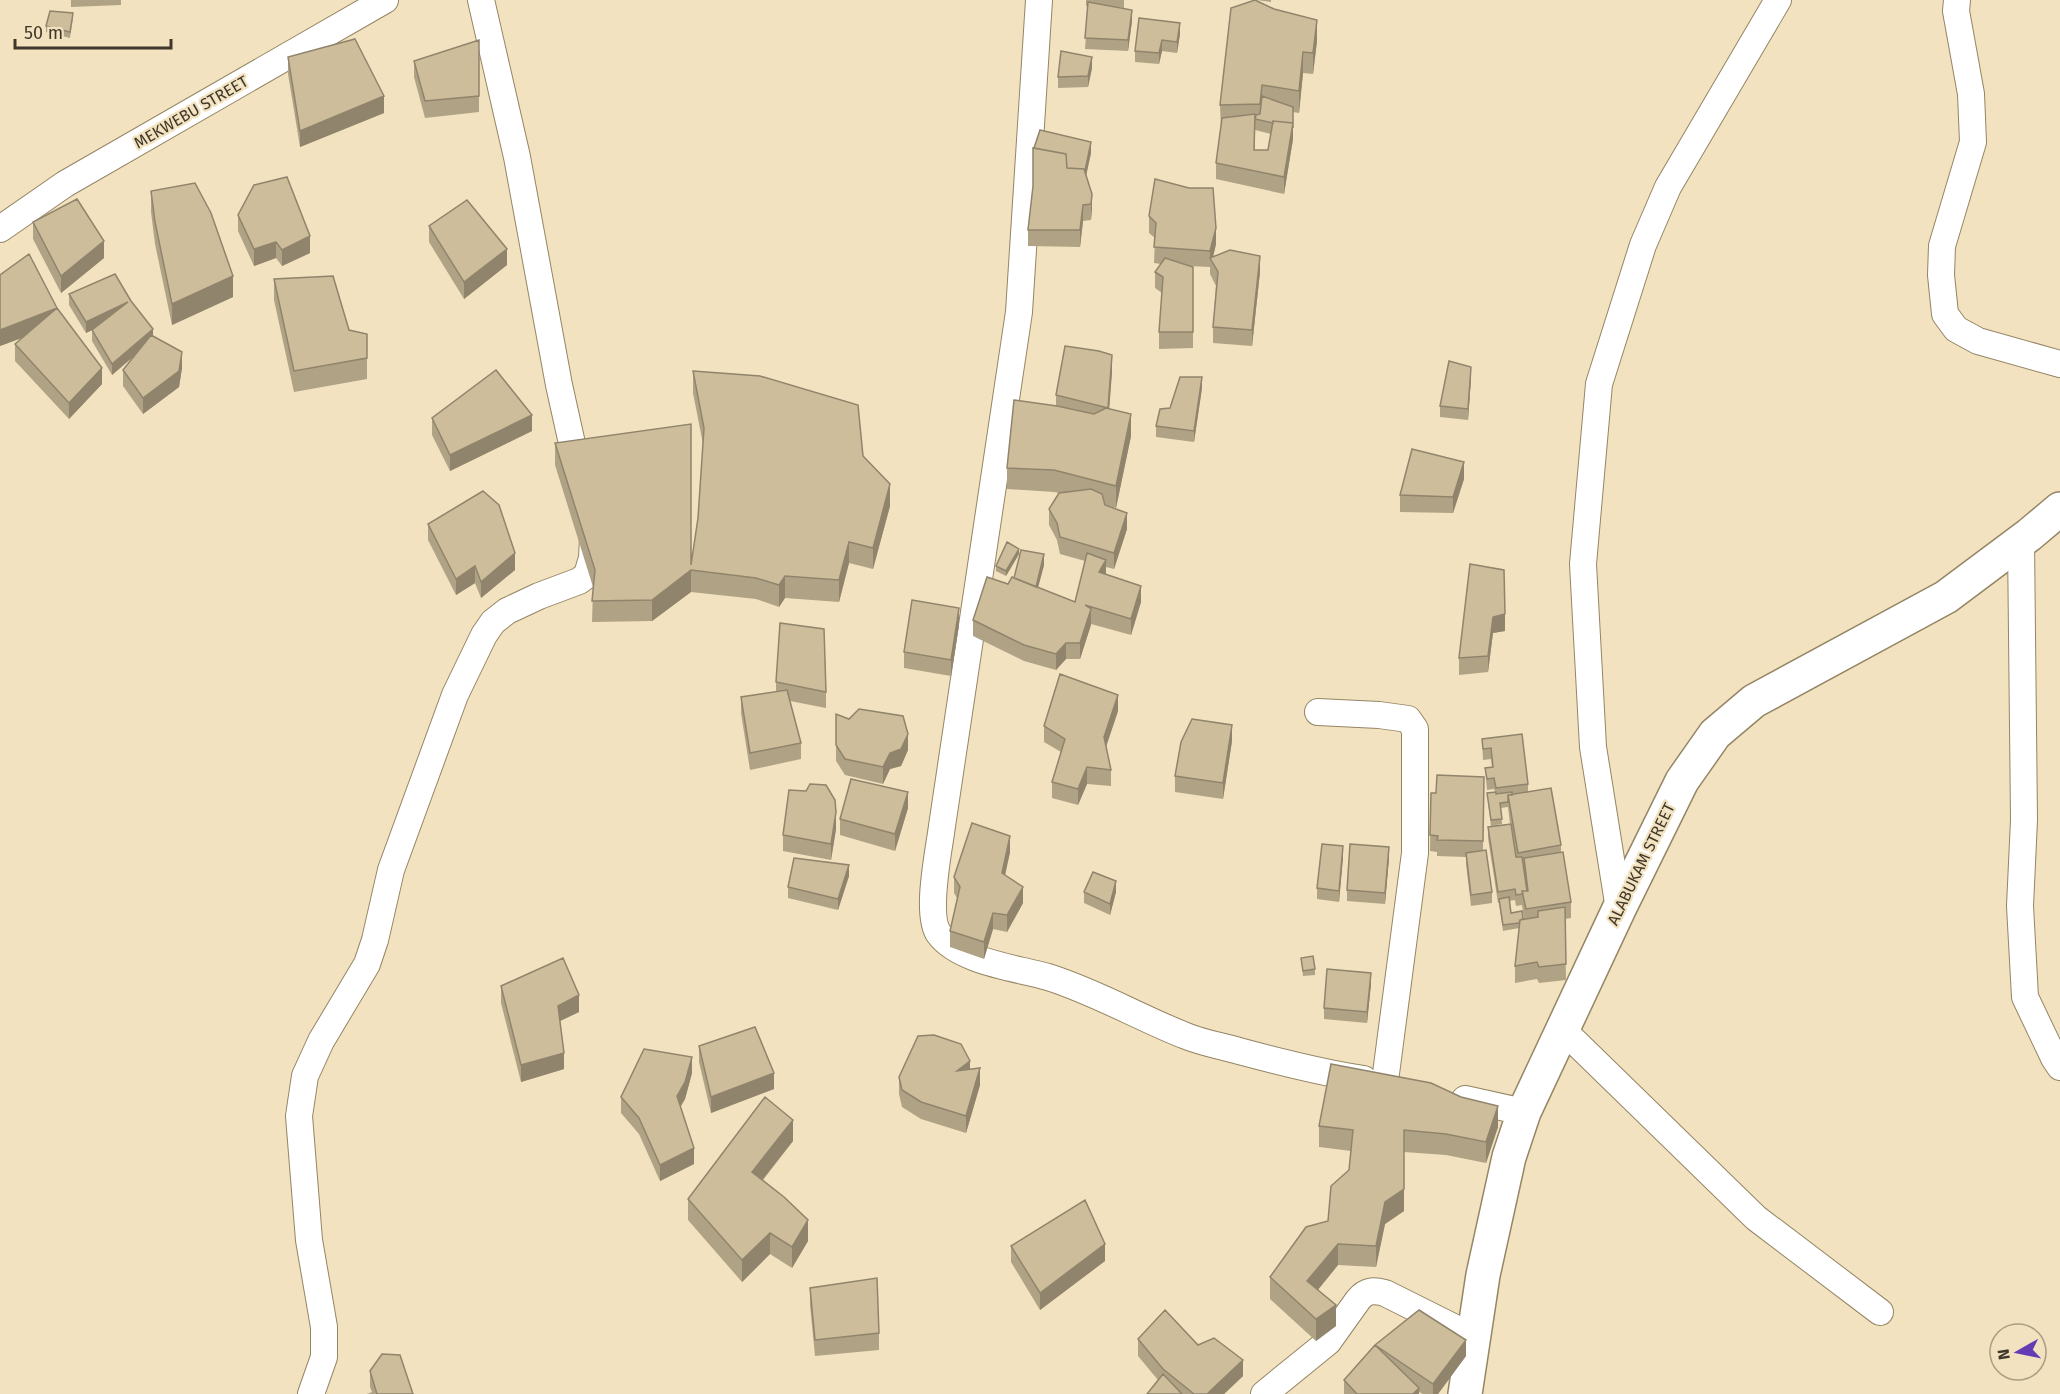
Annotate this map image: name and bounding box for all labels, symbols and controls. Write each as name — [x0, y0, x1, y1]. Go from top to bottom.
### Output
scale bar — [15, 12, 171, 50]
text: 50 m — [24, 22, 63, 44]
street label: MEKWEBU STREET — [131, 71, 252, 152]
street label: ALABUKAM STREET — [1603, 799, 1679, 928]
north arrow — [1988, 1322, 2048, 1382]
text: N — [1993, 1348, 2014, 1361]

